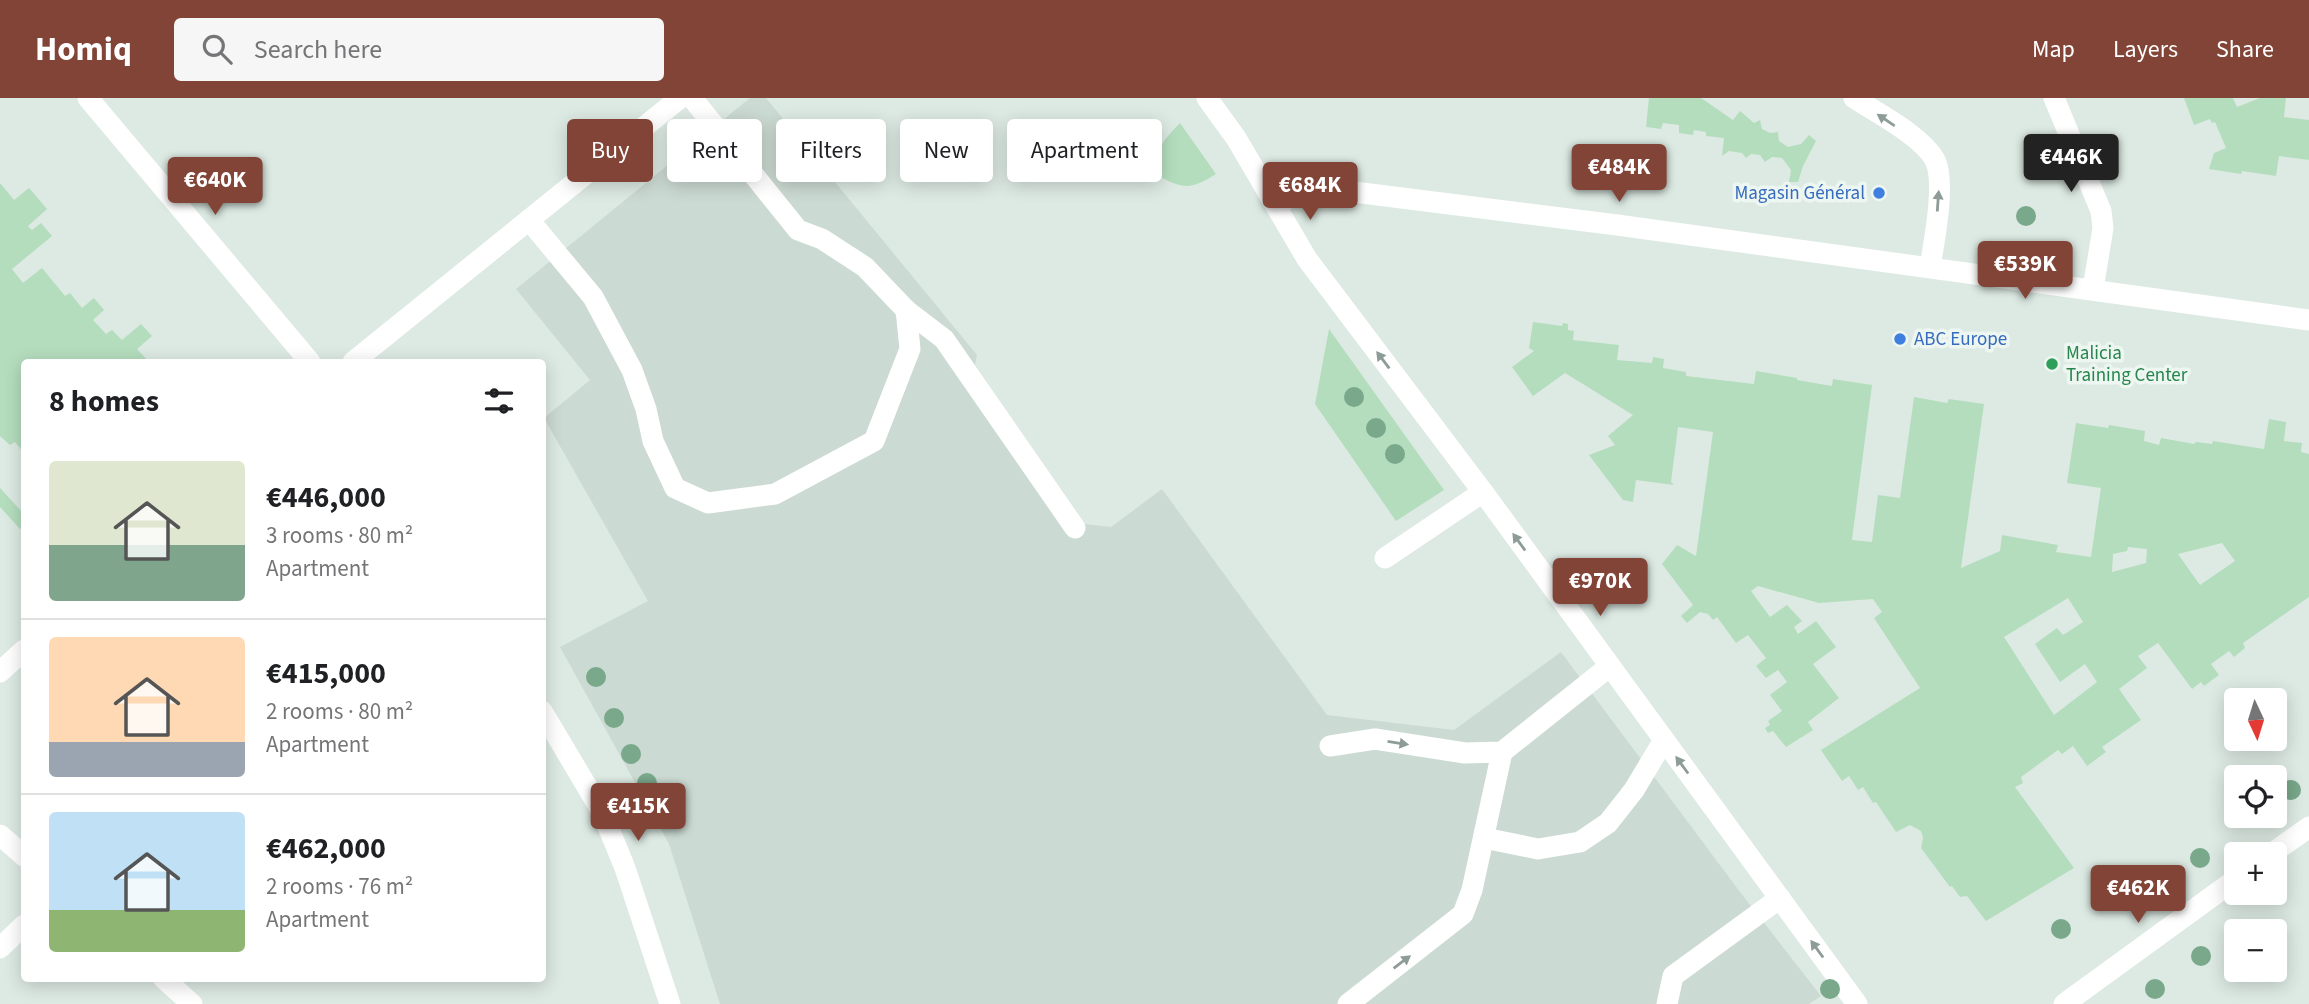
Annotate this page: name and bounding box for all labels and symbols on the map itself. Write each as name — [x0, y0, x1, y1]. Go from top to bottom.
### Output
one-way arrow — [1876, 113, 1896, 126]
pin: €446K — [2022, 134, 2120, 194]
pin: €484K — [1570, 144, 1668, 204]
pin: €640K — [166, 158, 264, 217]
pin: €684K — [1261, 162, 1359, 222]
place label: Magasin Général — [1734, 180, 1865, 207]
marker: Magasin Général — [1871, 185, 1887, 201]
one-way arrow — [1933, 190, 1944, 212]
pin: €539K — [1976, 242, 2074, 301]
place label: ABC Europe — [1914, 326, 2007, 353]
marker: ABC Europe — [1892, 331, 1908, 347]
place label: Malicia Training Center — [2066, 340, 2188, 389]
one-way arrow — [1376, 351, 1390, 369]
marker: Malicia Training Center — [2044, 356, 2060, 372]
one-way arrow — [1512, 533, 1526, 551]
pin: €970K — [1551, 559, 1649, 618]
north arrow — [2224, 688, 2287, 751]
one-way arrow — [1387, 738, 1409, 749]
one-way arrow — [1675, 756, 1689, 774]
pin: €415K — [589, 784, 687, 843]
pin: €462K — [2089, 866, 2187, 925]
one-way arrow — [1810, 940, 1824, 958]
one-way arrow — [1393, 955, 1411, 969]

